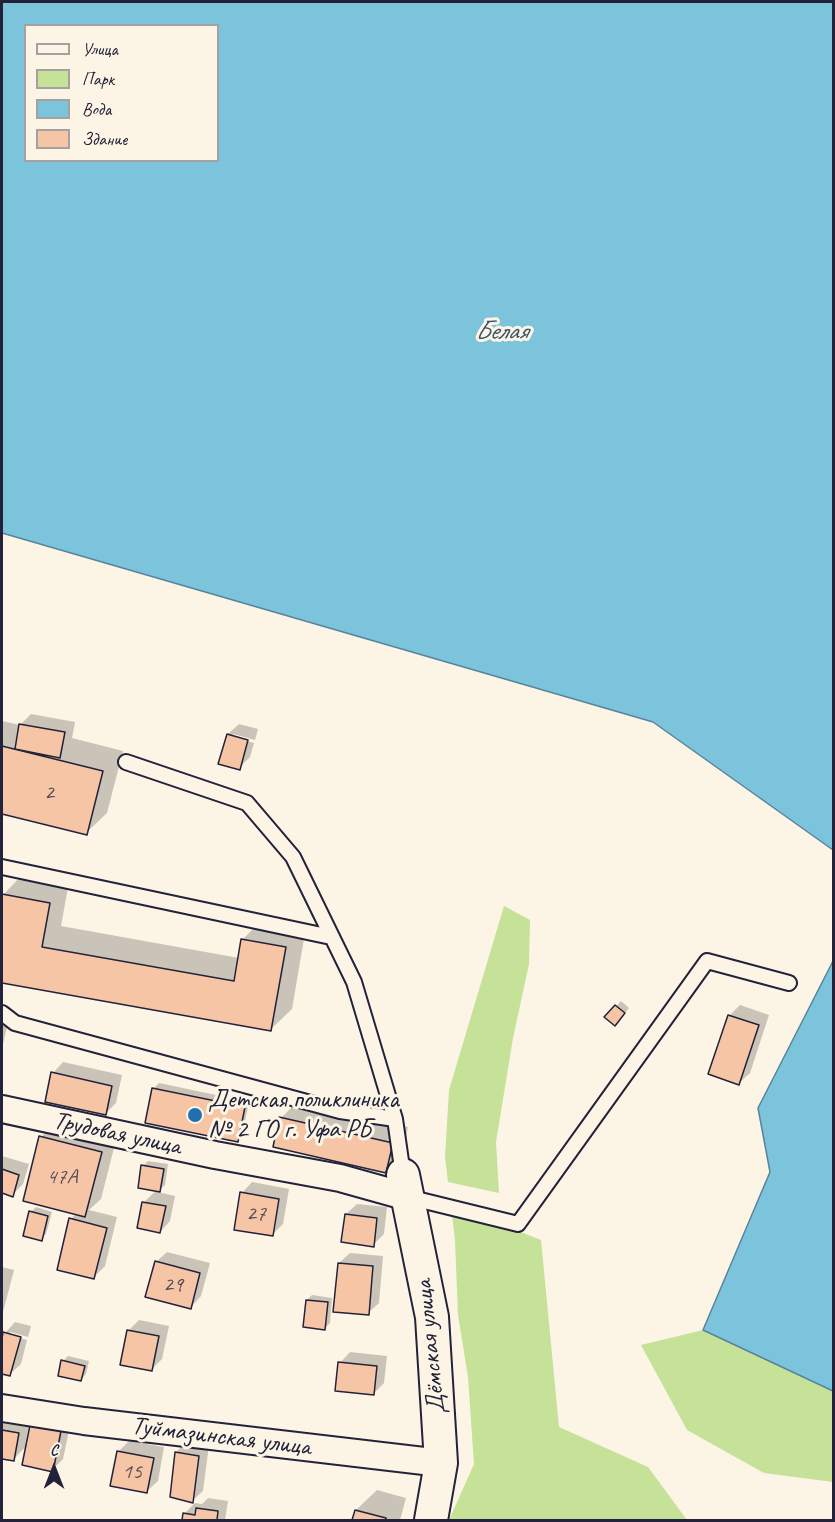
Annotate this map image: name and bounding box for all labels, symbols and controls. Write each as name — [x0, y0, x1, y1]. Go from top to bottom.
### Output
legend — [24, 24, 219, 162]
text: Улица — [82, 38, 118, 60]
text: Парк — [82, 68, 114, 90]
text: Вода — [82, 98, 111, 120]
text: Здание — [82, 128, 127, 150]
water label: Белая — [475, 316, 527, 348]
house number: 2 — [44, 780, 54, 806]
place label: Детская поликлиника № 2 ГО г. Уфа РБ — [208, 1084, 399, 1146]
street label: Трудовая улица — [50, 1105, 184, 1163]
marker: Детская поликлиника № 2 ГО г. Уфа РБ — [186, 1106, 204, 1124]
house number: 47А — [47, 1164, 77, 1190]
house number: 27 — [246, 1201, 266, 1227]
house number: 29 — [163, 1272, 183, 1298]
street label: Дёмская улица — [408, 1278, 454, 1416]
street label: Туймазинская улица — [130, 1411, 312, 1463]
north arrow — [24, 1438, 84, 1498]
text: С — [50, 1440, 58, 1460]
house number: 15 — [122, 1459, 142, 1485]

